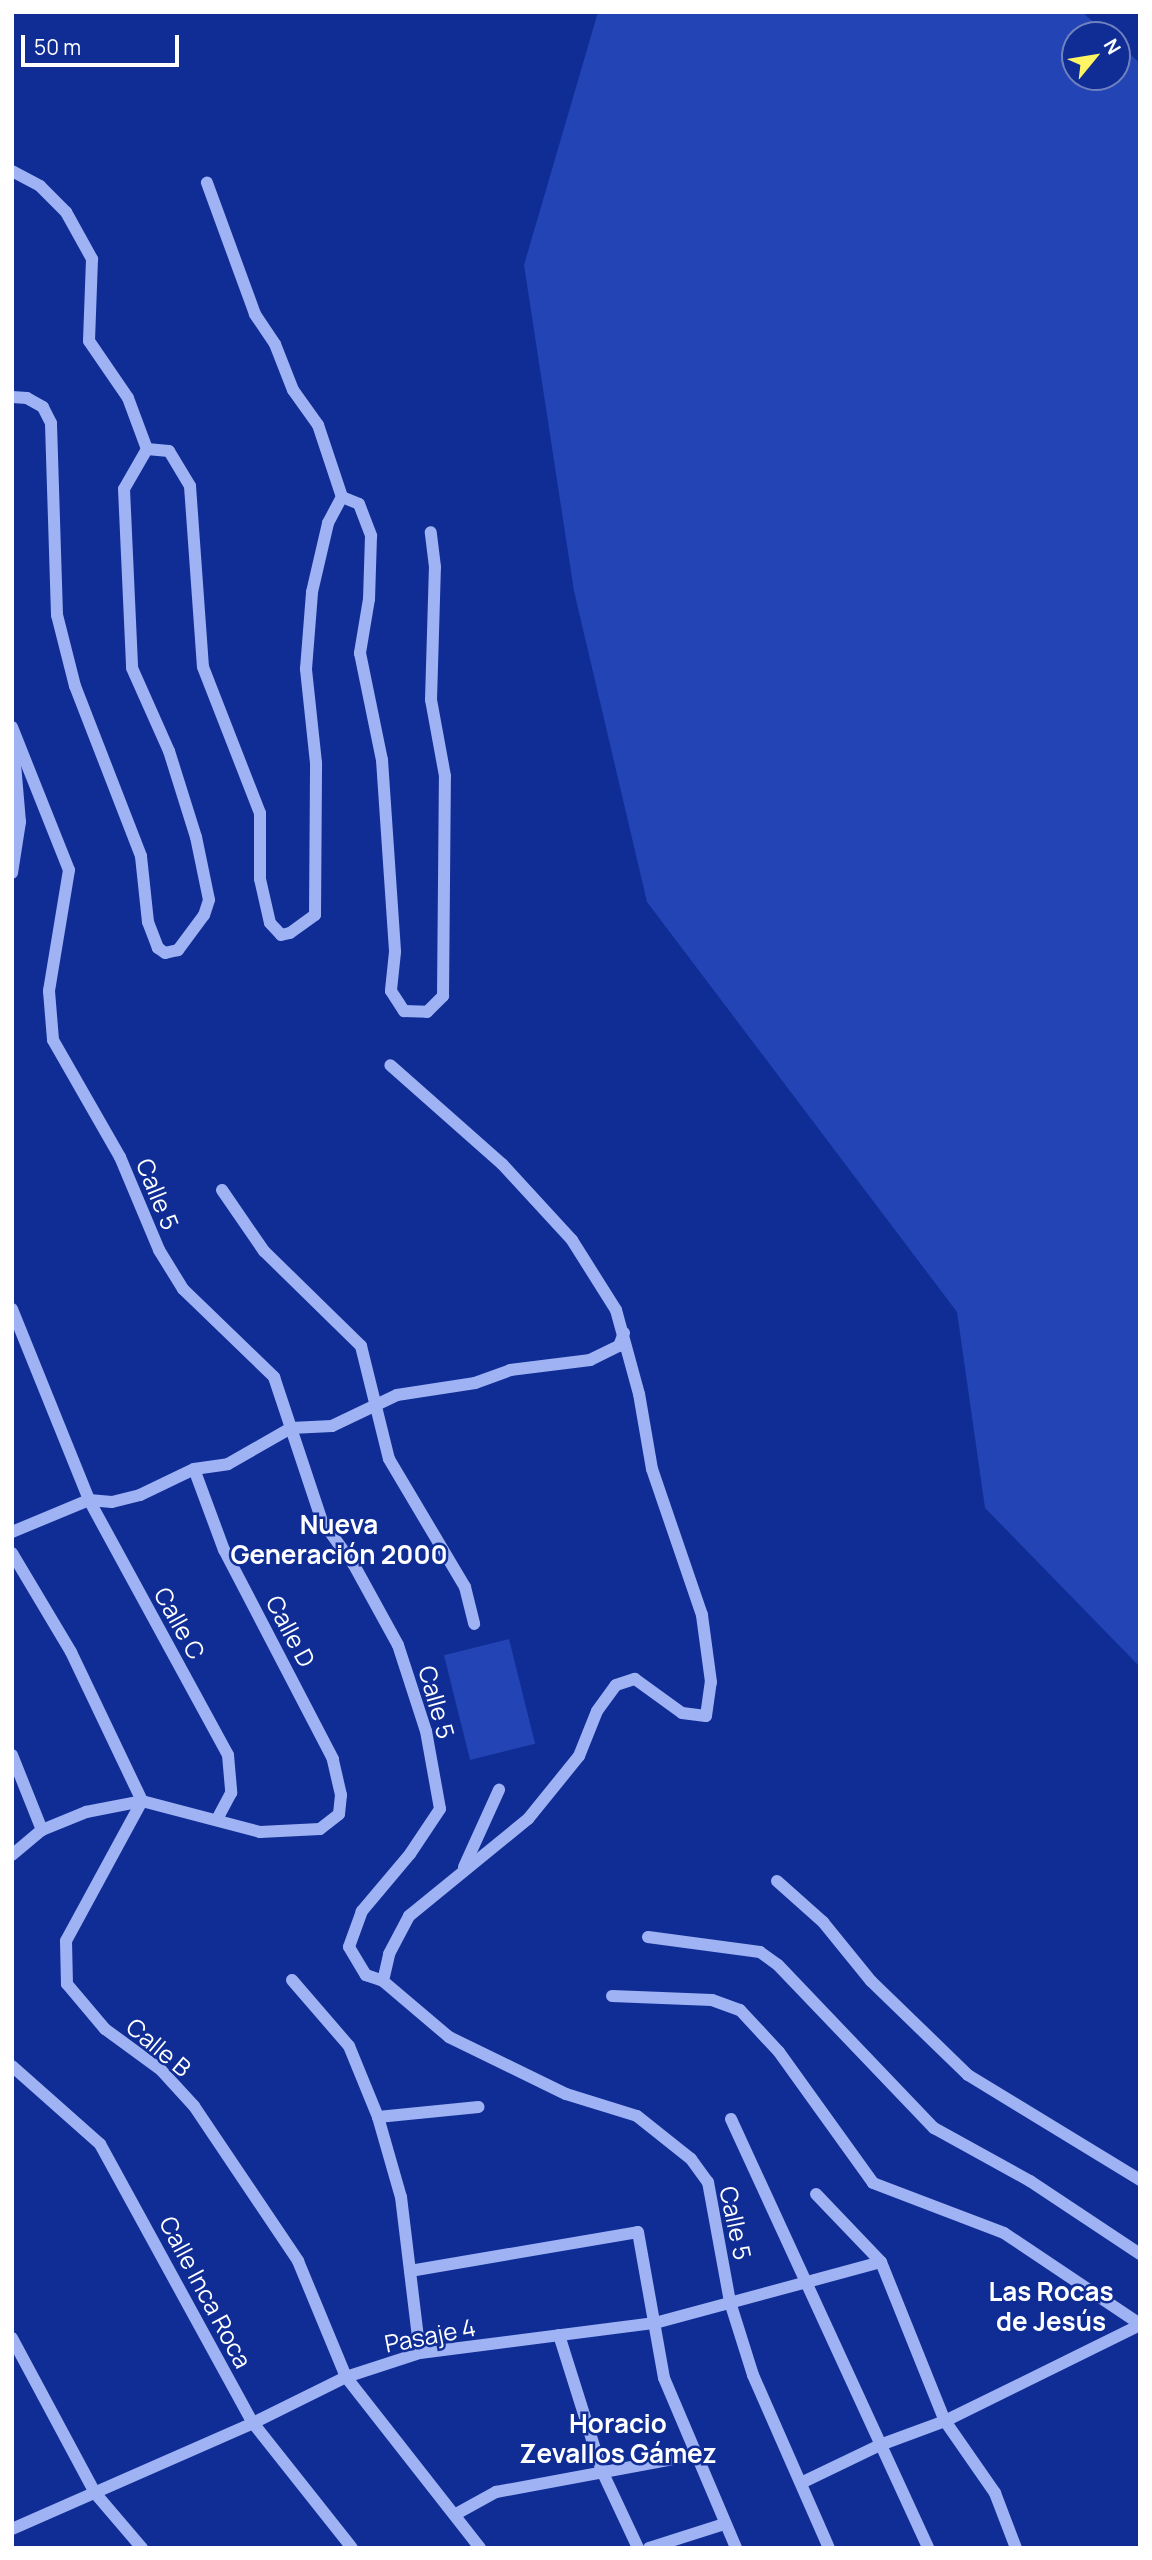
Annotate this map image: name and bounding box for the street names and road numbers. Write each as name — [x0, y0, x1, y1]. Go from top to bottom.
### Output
street label: Calle 5 — [131, 1154, 185, 1234]
street label: Calle C — [149, 1582, 211, 1664]
street label: Calle D — [260, 1590, 322, 1672]
street label: Calle 5 — [413, 1662, 461, 1742]
street label: Calle B — [121, 2012, 197, 2082]
street label: Calle 5 — [714, 2184, 758, 2262]
street label: Calle Inca Roca — [154, 2211, 258, 2373]
street label: Pasaje 4 — [382, 2312, 478, 2358]

